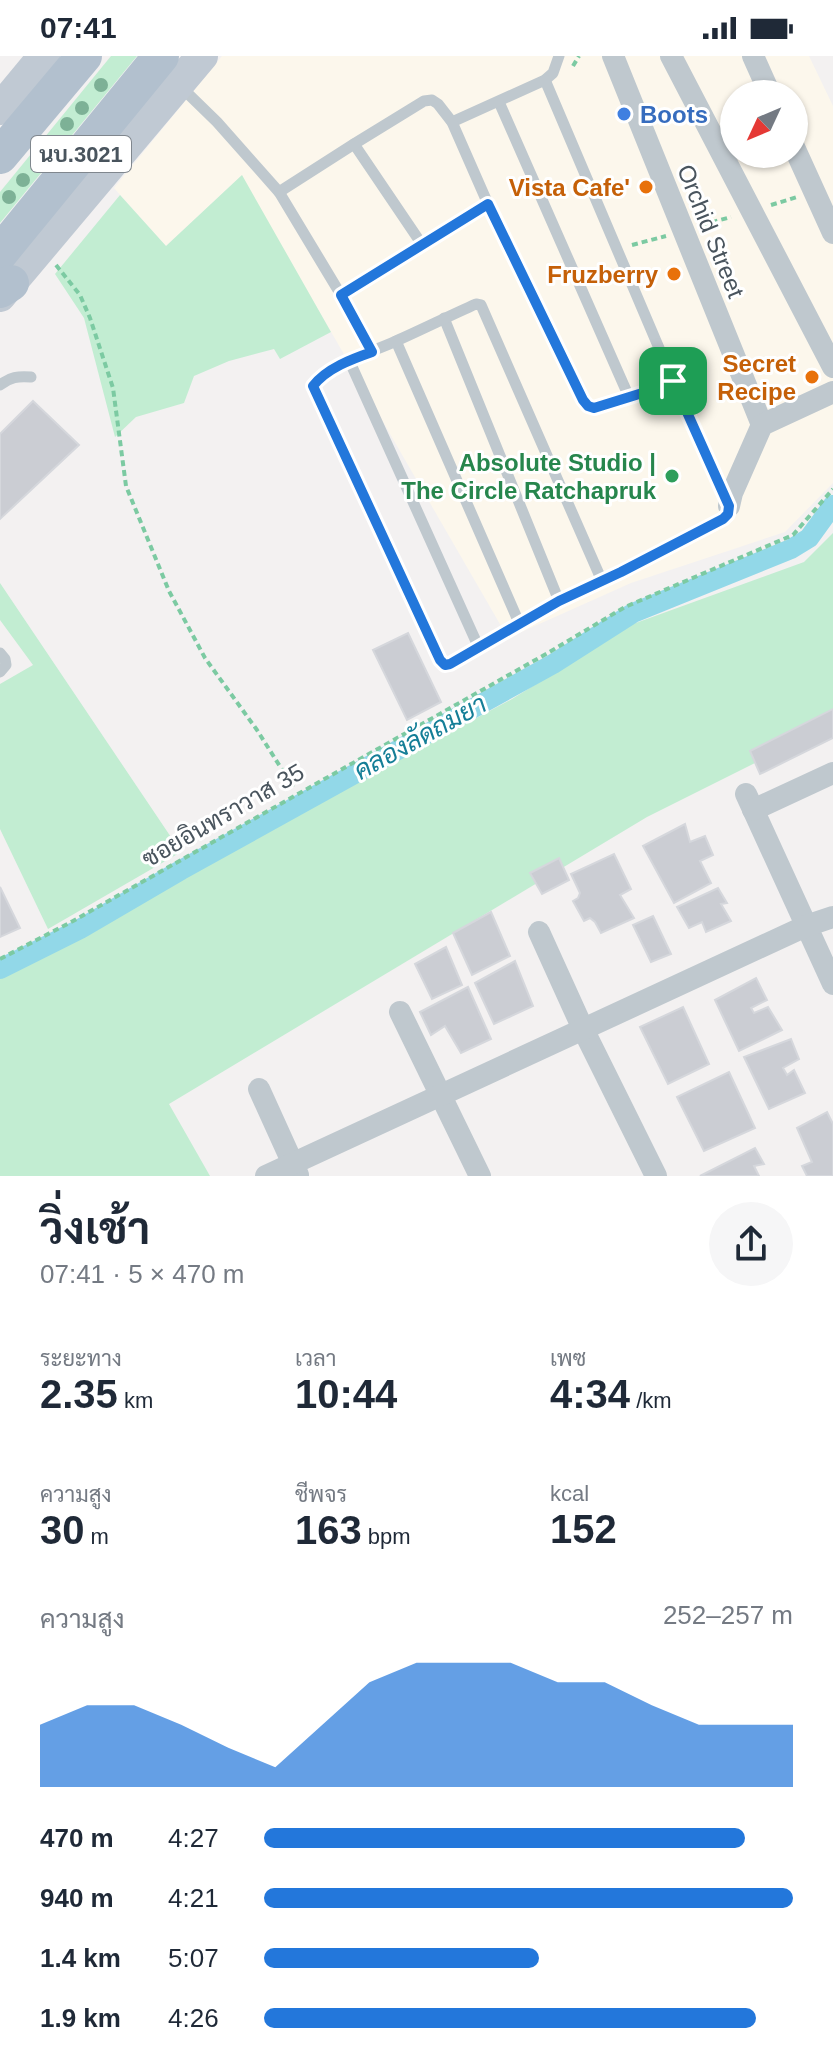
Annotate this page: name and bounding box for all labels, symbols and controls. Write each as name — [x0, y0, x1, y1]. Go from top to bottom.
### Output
text: 07:41 — [40, 11, 117, 44]
north arrow — [720, 80, 808, 168]
map controls — [720, 80, 808, 168]
place label: Boots — [640, 101, 708, 128]
marker: Boots — [615, 105, 633, 123]
road number: นบ.3021 — [31, 136, 131, 172]
street label: Orchid Street — [672, 160, 750, 302]
place label: Vista Cafe' — [509, 174, 630, 201]
marker: Vista Cafe' — [637, 178, 655, 196]
place label: Fruzberry — [547, 261, 659, 288]
marker: Fruzberry — [665, 265, 683, 283]
pin — [639, 347, 707, 415]
place label: Secret Recipe — [717, 350, 796, 405]
icon: arrive — [651, 359, 695, 403]
marker: Secret Recipe — [803, 368, 821, 386]
place label: Absolute Studio | The Circle Ratchapruk — [401, 449, 657, 504]
marker: Absolute Studio | The Circle Ratchapruk — [663, 467, 681, 485]
water label: คลองลัดถมยา — [348, 687, 491, 786]
street label: ซอยอินทราวาส 35 — [137, 758, 309, 872]
button: share — [709, 1202, 793, 1286]
text: วิ่งเช้า — [40, 1204, 150, 1253]
text: 07:41 · 5 × 470 m — [40, 1259, 245, 1289]
text: ระยะทาง — [40, 1346, 122, 1371]
text: เวลา — [295, 1346, 337, 1371]
text: เพซ — [550, 1346, 586, 1371]
text: 2.35 — [40, 1372, 118, 1416]
text: 10:44 — [295, 1372, 397, 1416]
text: 4:34 — [550, 1372, 630, 1416]
text: km — [118, 1388, 153, 1413]
text: /km — [630, 1388, 672, 1413]
text: kcal — [550, 1481, 589, 1506]
text: ความสูง — [40, 1482, 111, 1507]
text: ชีพจร — [295, 1482, 347, 1507]
text: 152 — [550, 1507, 617, 1551]
text: 30 — [40, 1508, 85, 1552]
text: 163 — [295, 1508, 362, 1552]
text: m — [85, 1524, 109, 1549]
text: bpm — [362, 1524, 411, 1549]
text: 252–257 m — [663, 1600, 793, 1630]
text: ความสูง — [40, 1604, 124, 1634]
text: 470 m — [40, 1823, 114, 1853]
text: 4:27 — [168, 1823, 219, 1853]
text: 940 m — [40, 1883, 114, 1913]
text: 4:21 — [168, 1883, 219, 1913]
text: 1.4 km — [40, 1943, 121, 1973]
text: 5:07 — [168, 1943, 219, 1973]
text: 1.9 km — [40, 2003, 121, 2033]
text: 4:26 — [168, 2003, 219, 2033]

